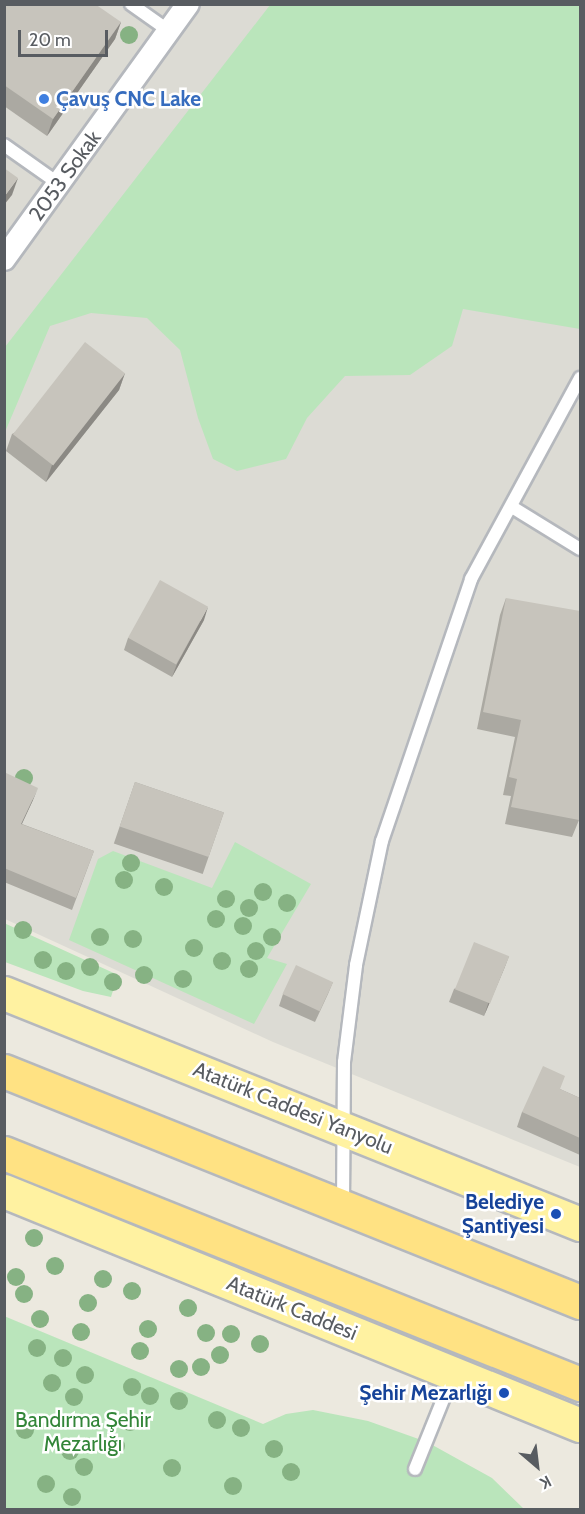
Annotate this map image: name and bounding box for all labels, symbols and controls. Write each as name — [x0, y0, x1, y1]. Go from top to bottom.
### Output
scale bar — [21, 18, 111, 56]
text: 20 m — [29, 29, 71, 51]
place label: Çavuş CNC Lake — [56, 86, 201, 112]
marker: Çavuş CNC Lake — [37, 92, 51, 106]
street label: 2053 Sokak — [24, 126, 106, 226]
street label: Atatürk Caddesi Yanyolu — [190, 1056, 396, 1160]
place label: Belediye Şantiyesi — [462, 1189, 544, 1239]
marker: Belediye Şantiyesi — [549, 1207, 563, 1221]
street label: Atatürk Caddesi — [223, 1270, 361, 1346]
place label: Şehir Mezarlığı — [359, 1380, 492, 1406]
marker: Şehir Mezarlığı — [497, 1386, 511, 1400]
park label: Bandırma Şehir Mezarlığı — [15, 1407, 151, 1457]
north arrow — [507, 1436, 567, 1496]
text: K — [537, 1472, 555, 1493]

